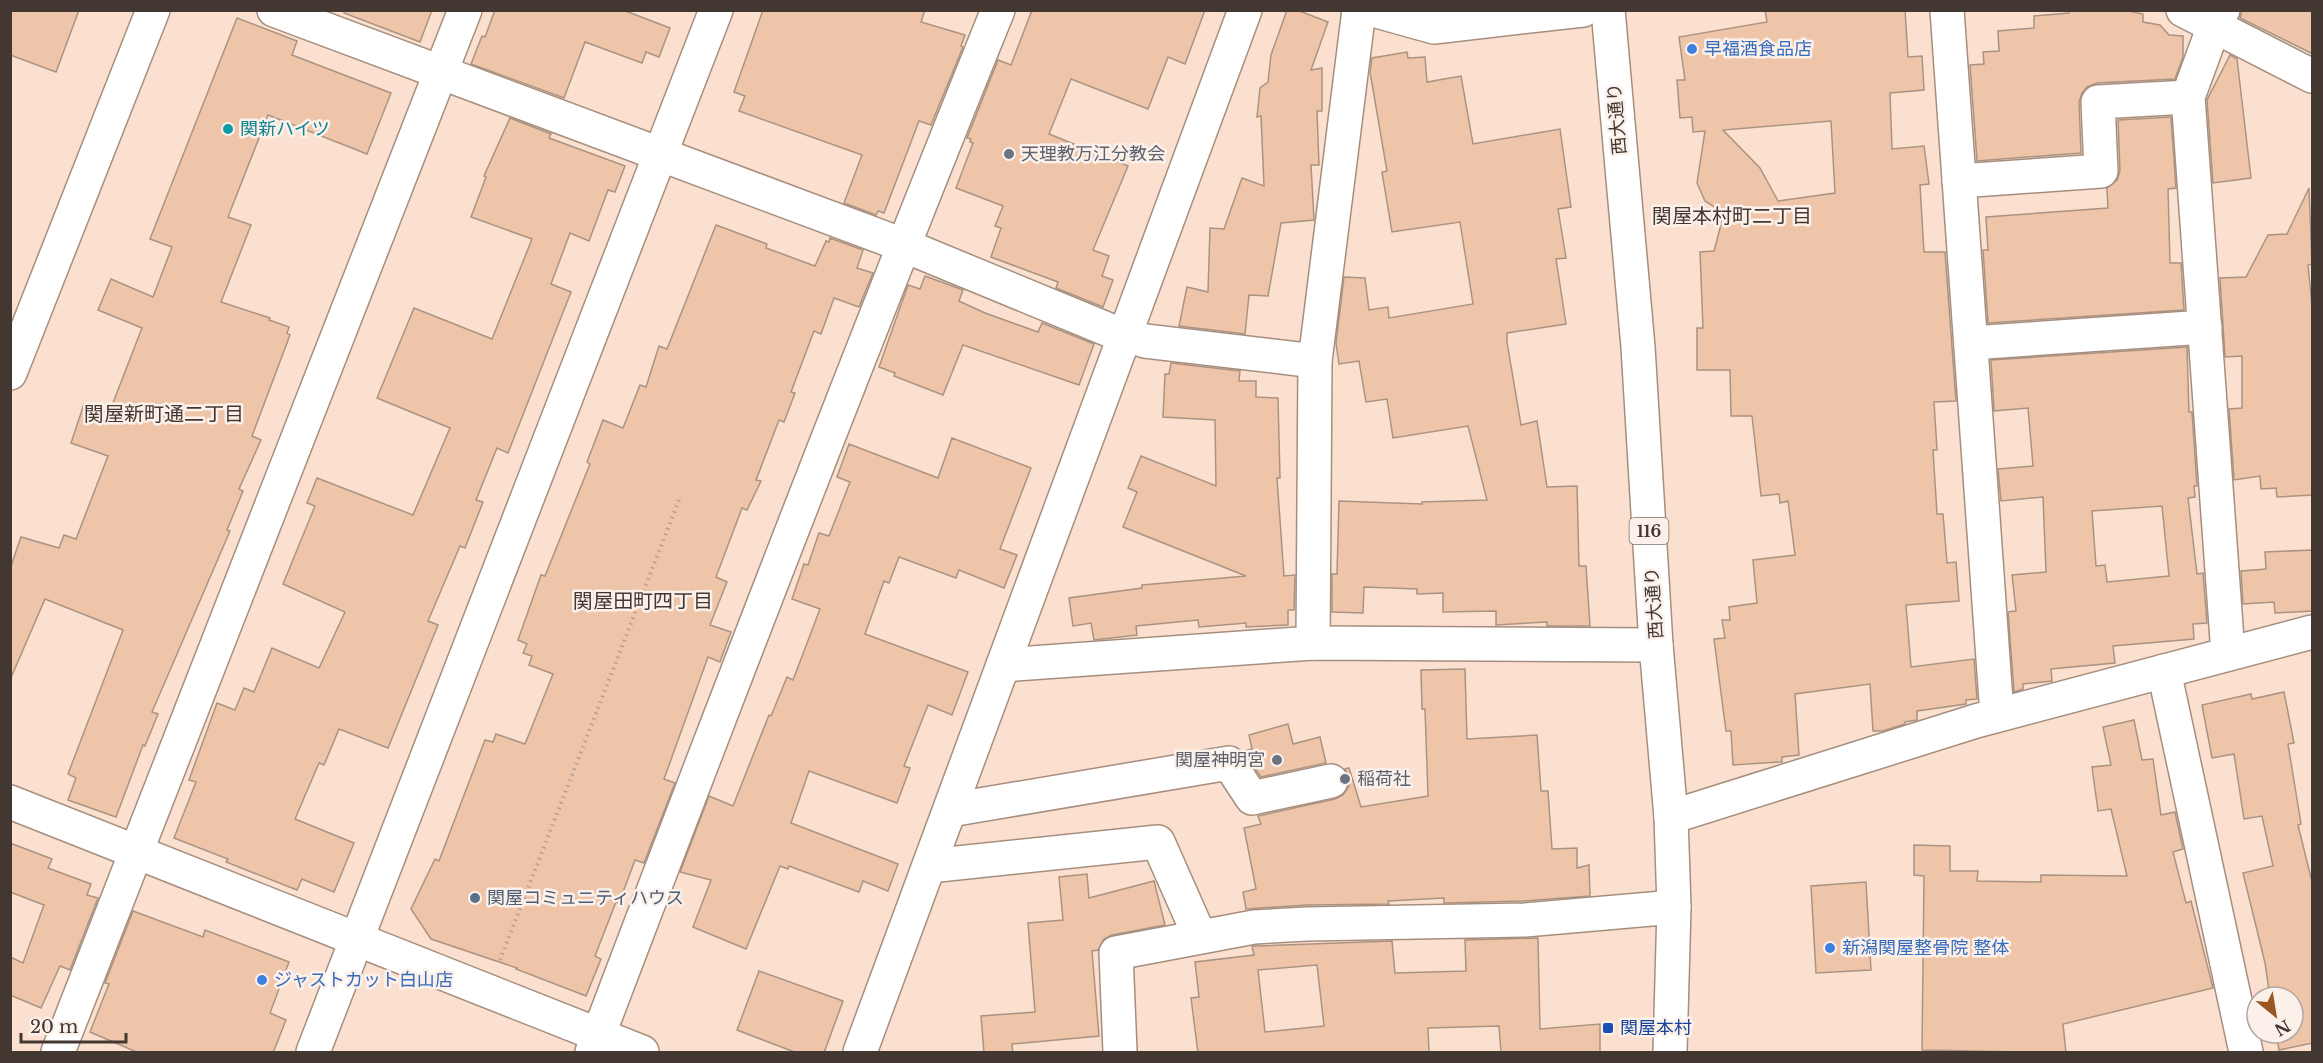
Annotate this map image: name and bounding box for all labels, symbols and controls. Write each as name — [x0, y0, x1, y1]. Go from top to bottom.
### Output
place label: 早福酒食品店 — [1704, 38, 1812, 60]
marker: 早福酒食品店 — [1685, 42, 1699, 56]
street label: 西大通り — [1603, 82, 1631, 156]
place label: 関新ハイツ — [240, 118, 330, 140]
marker: 関新ハイツ — [221, 122, 235, 136]
place label: 天理教万江分教会 — [1021, 143, 1165, 165]
marker: 天理教万江分教会 — [1002, 147, 1016, 161]
district label: 関屋本村町二丁目 — [1652, 204, 1812, 228]
district label: 関屋新町通二丁目 — [84, 402, 244, 426]
road number: 116 — [1630, 518, 1668, 544]
street label: 西大通り — [1641, 566, 1667, 640]
district label: 関屋田町四丁目 — [573, 589, 713, 613]
place label: 関屋神明宮 — [1175, 749, 1265, 771]
marker: 関屋神明宮 — [1270, 753, 1284, 767]
place label: 稲荷社 — [1357, 768, 1411, 790]
marker: 稲荷社 — [1338, 772, 1352, 786]
place label: 関屋コミュニティハウス — [487, 887, 684, 909]
marker: 関屋コミュニティハウス — [468, 891, 482, 905]
place label: 新潟関屋整骨院 整体 — [1842, 937, 2009, 959]
marker: 新潟関屋整骨院 整体 — [1823, 941, 1837, 955]
place label: ジャストカット白山店 — [274, 969, 453, 991]
marker: ジャストカット白山店 — [255, 973, 269, 987]
north arrow — [2245, 985, 2305, 1045]
scale bar — [21, 1006, 126, 1044]
text: 20 m — [30, 1016, 78, 1038]
text: N — [2271, 1016, 2294, 1040]
place label: 関屋本村 — [1620, 1017, 1692, 1039]
marker: 関屋本村 — [1601, 1021, 1615, 1035]

